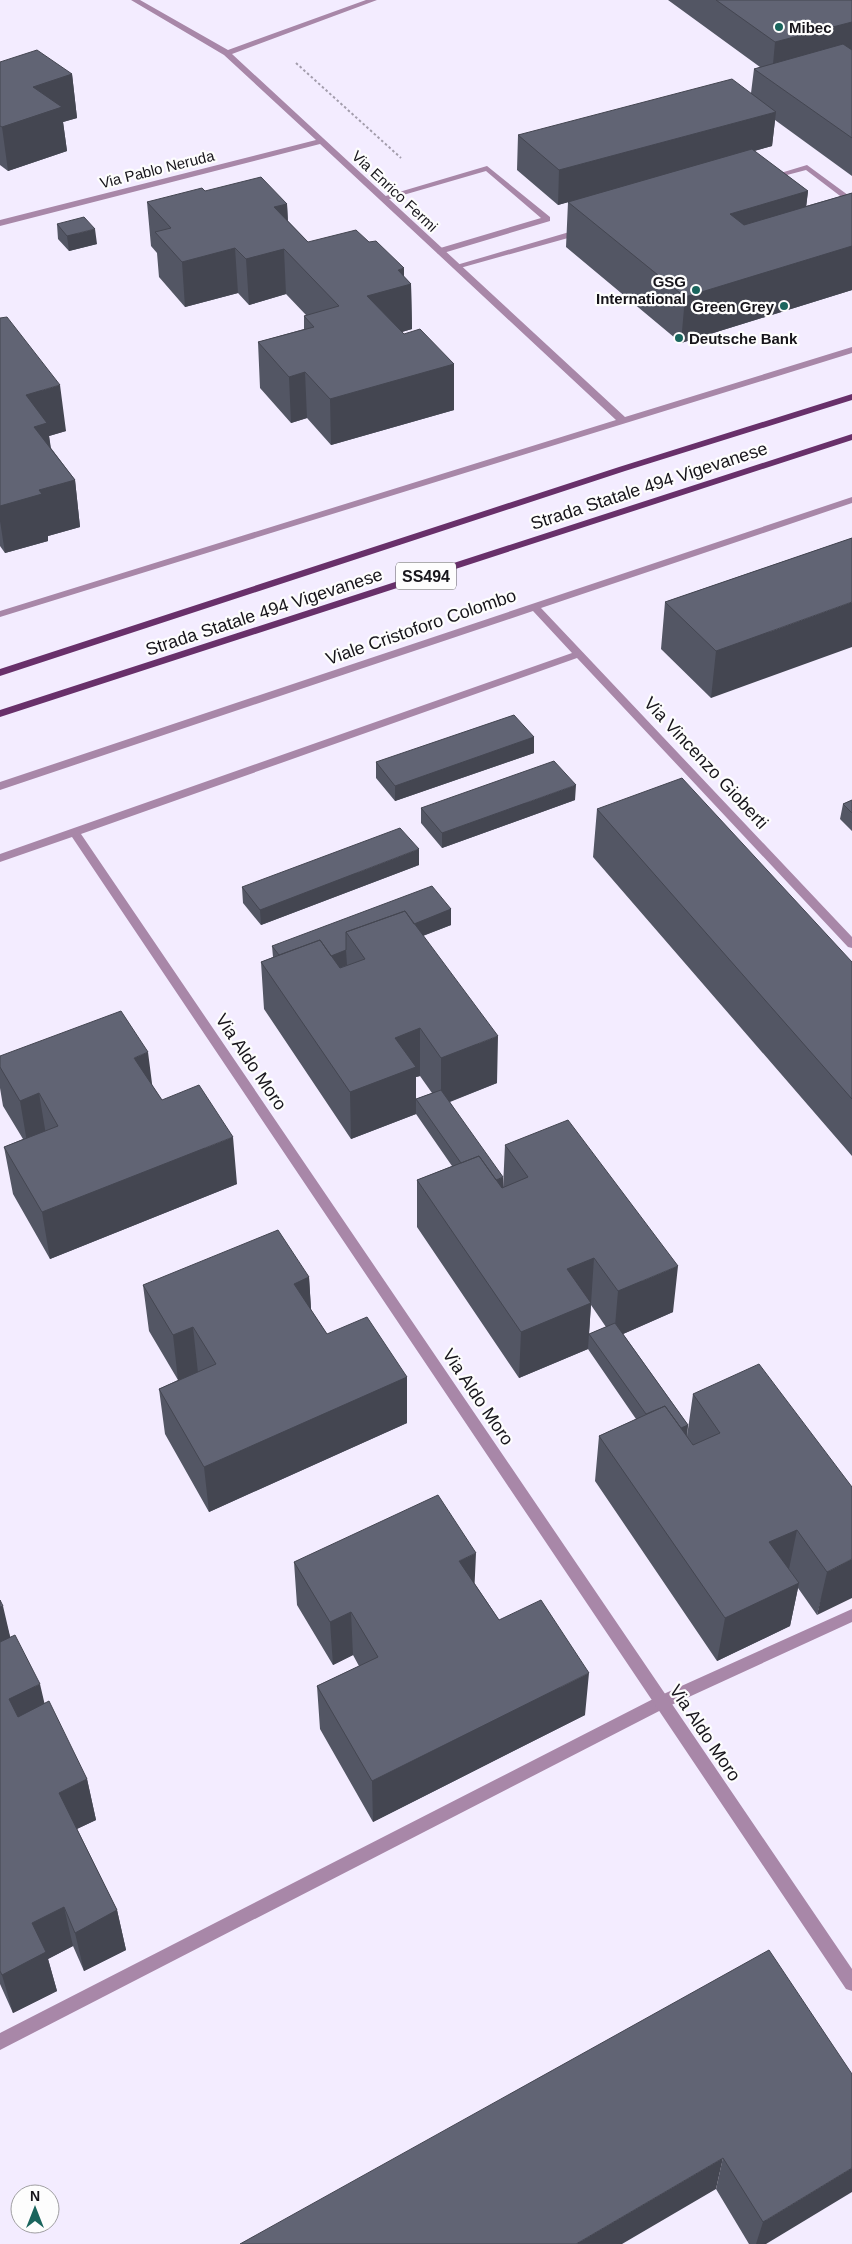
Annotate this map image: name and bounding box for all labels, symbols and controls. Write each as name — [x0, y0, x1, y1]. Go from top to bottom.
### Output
place label: Mibec — [789, 19, 832, 36]
marker: Mibec — [773, 21, 785, 33]
street label: Via Pablo Neruda — [98, 146, 217, 191]
street label: Via Enrico Fermi — [349, 147, 441, 235]
place label: GSG International — [596, 273, 686, 307]
marker: GSG International — [690, 284, 702, 296]
place label: Green Grey — [692, 298, 775, 315]
marker: Green Grey — [778, 300, 790, 312]
place label: Deutsche Bank — [689, 330, 798, 347]
marker: Deutsche Bank — [673, 332, 685, 344]
street label: Strada Statale 494 Vigevanese — [528, 438, 770, 534]
road number: SS494 — [396, 562, 456, 590]
street label: Strada Statale 494 Vigevanese — [143, 564, 385, 660]
street label: Viale Cristoforo Colombo — [323, 585, 519, 669]
street label: Via Vincenzo Gioberti — [640, 693, 772, 833]
street label: Via Aldo Moro — [211, 1010, 291, 1114]
street label: Via Aldo Moro — [438, 1345, 518, 1449]
street label: Via Aldo Moro — [665, 1681, 745, 1785]
north arrow — [10, 2184, 60, 2234]
text: N — [30, 2188, 40, 2204]

